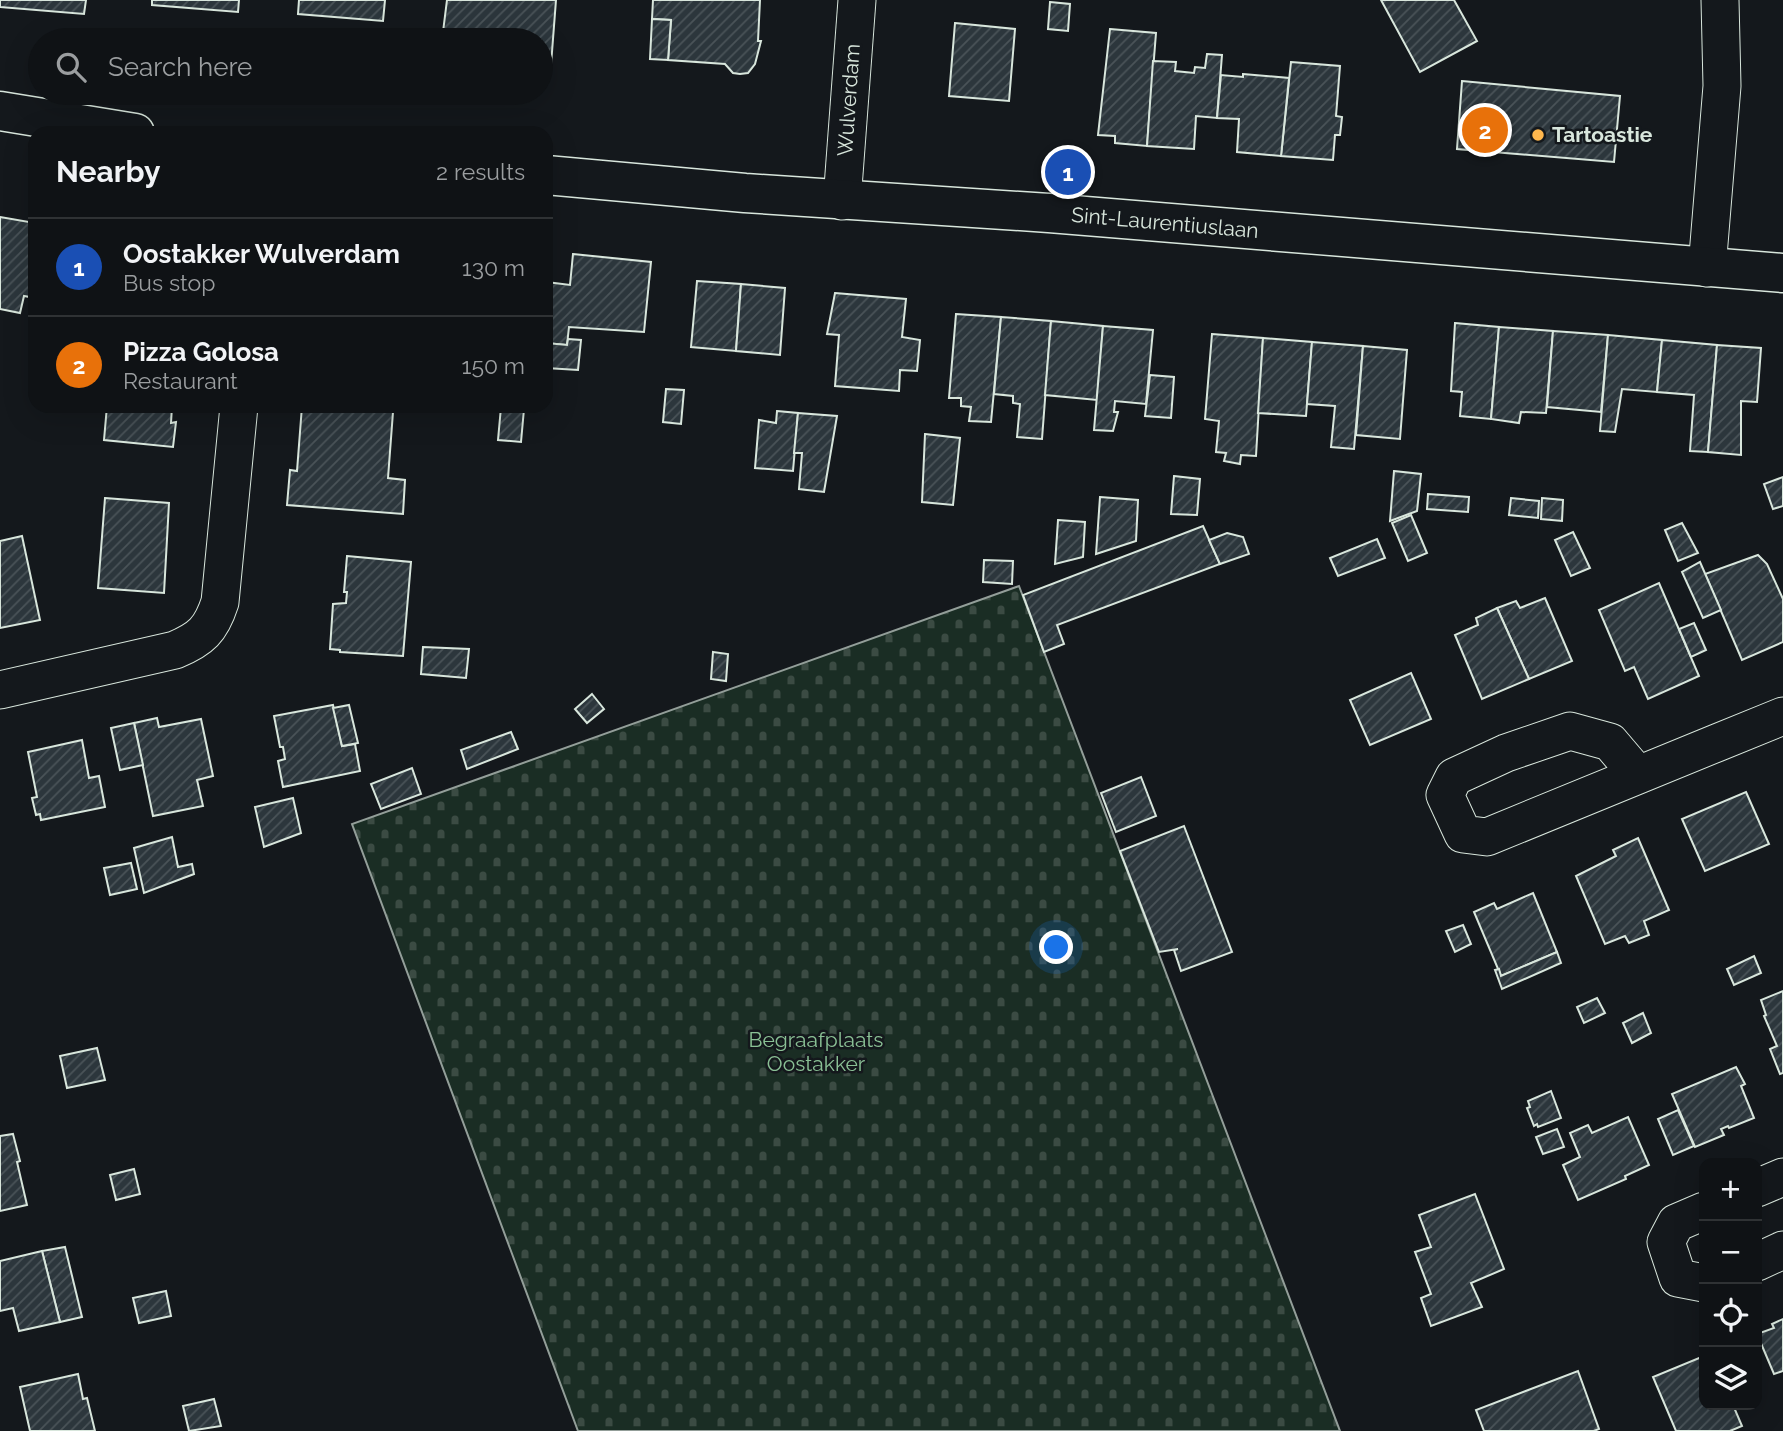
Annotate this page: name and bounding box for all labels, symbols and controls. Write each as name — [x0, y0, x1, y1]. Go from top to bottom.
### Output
search box — [28, 28, 553, 105]
street label: Wulverdam — [832, 43, 865, 157]
icon: search — [52, 48, 90, 86]
text: Search here — [108, 52, 252, 82]
pin: 2 — [1462, 104, 1508, 156]
place label: Tartoastie — [1552, 122, 1653, 147]
marker: Tartoastie — [1530, 127, 1546, 143]
pin: 1 — [1045, 146, 1091, 198]
text: Nearby — [56, 154, 160, 189]
text: 2 results — [436, 158, 525, 185]
street label: Sint-Laurentiuslaan — [1070, 202, 1260, 243]
text: Oostakker Wulverdam — [123, 239, 400, 269]
text: 1 — [73, 254, 85, 281]
text: 130 m — [462, 254, 525, 281]
text: Bus stop — [123, 269, 215, 296]
text: Pizza Golosa — [123, 337, 279, 367]
text: 2 — [73, 352, 85, 379]
text: 150 m — [462, 352, 525, 379]
text: Restaurant — [123, 367, 238, 394]
your location — [1039, 930, 1073, 964]
park label: Begraafplaats Oostakker — [748, 1027, 884, 1076]
map controls — [1699, 1158, 1762, 1410]
button: + — [1699, 1158, 1762, 1221]
button: − — [1699, 1221, 1762, 1284]
button: locate — [1699, 1284, 1762, 1347]
button: layers — [1699, 1347, 1762, 1410]

